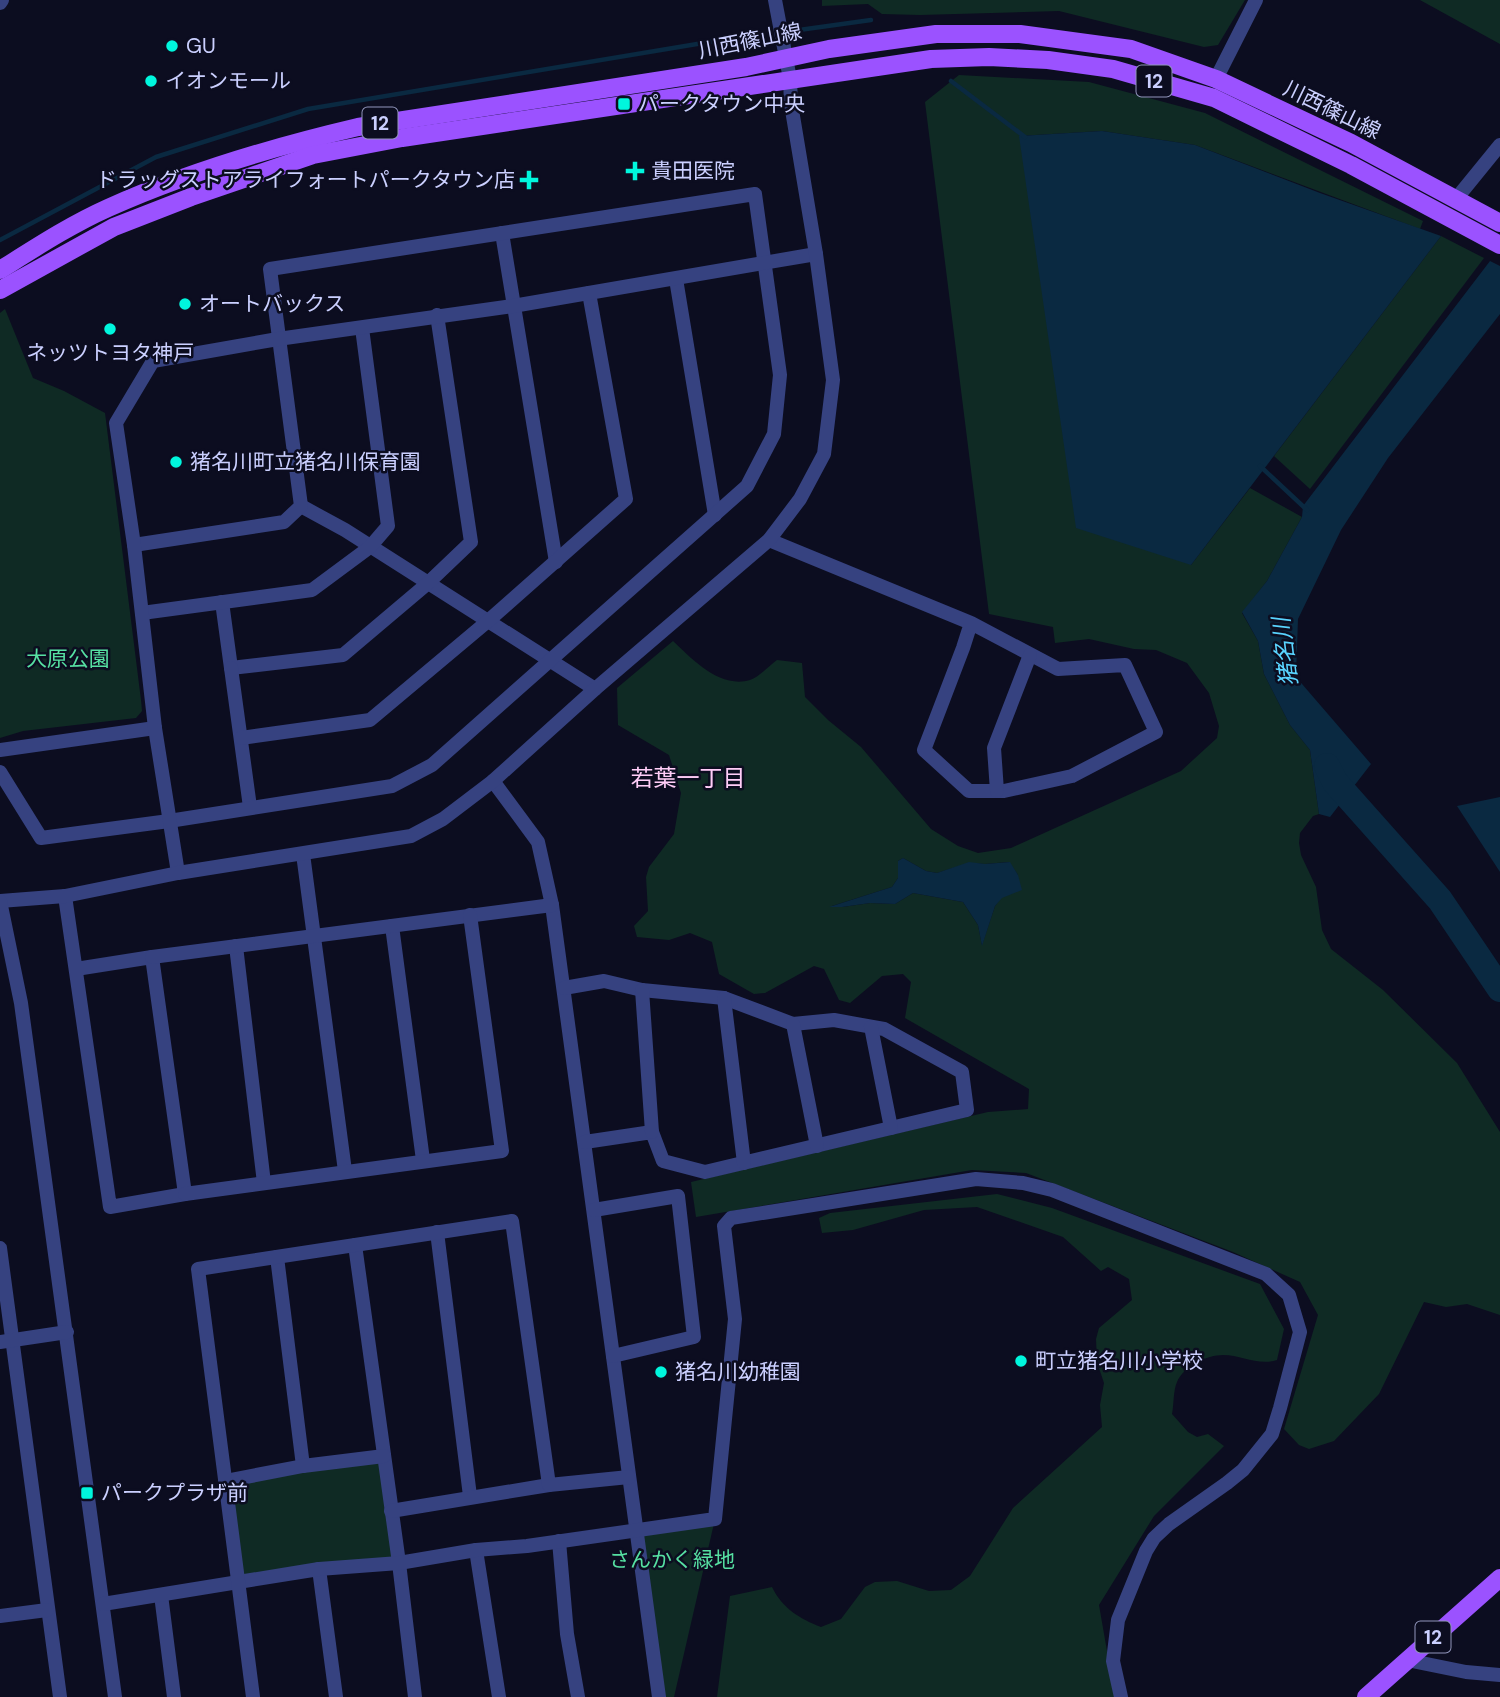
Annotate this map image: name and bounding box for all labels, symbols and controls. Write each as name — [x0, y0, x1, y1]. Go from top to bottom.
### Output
street label: 川西篠山線 — [696, 17, 804, 65]
place label: GU — [186, 32, 216, 60]
marker: GU — [164, 38, 180, 54]
road number: 12 — [1136, 66, 1172, 96]
place label: イオンモール — [165, 67, 291, 95]
marker: イオンモール — [143, 73, 159, 89]
street label: 川西篠山線 — [1279, 74, 1385, 146]
place label: パークタウン中央 — [638, 90, 805, 118]
marker: パークタウン中央 — [616, 96, 632, 112]
road number: 12 — [362, 108, 398, 139]
place label: 貴田医院 — [651, 157, 735, 185]
marker: 貴田医院 — [625, 161, 645, 181]
place label: ドラッグストアライフォートパークタウン店 — [96, 166, 515, 194]
marker: ドラッグストアライフォートパークタウン店 — [521, 172, 537, 188]
place label: オートバックス — [199, 290, 345, 318]
marker: オートバックス — [177, 296, 193, 312]
marker: ネッツトヨタ神戸 — [102, 321, 118, 337]
place label: ネッツトヨタ神戸 — [26, 339, 194, 367]
place label: 猪名川町立猪名川保育園 — [190, 448, 421, 476]
marker: 猪名川町立猪名川保育園 — [168, 454, 184, 470]
water label: 猪名川 — [1266, 613, 1304, 688]
park label: 大原公園 — [26, 645, 110, 673]
district label: 若葉一丁目 — [631, 763, 746, 793]
place label: 町立猪名川小学校 — [1035, 1347, 1203, 1375]
marker: 町立猪名川小学校 — [1013, 1353, 1029, 1369]
place label: 猪名川幼稚園 — [675, 1358, 801, 1386]
marker: 猪名川幼稚園 — [653, 1364, 669, 1380]
place label: パークプラザ前 — [101, 1479, 248, 1507]
marker: パークプラザ前 — [79, 1485, 95, 1501]
park label: さんかく緑地 — [609, 1546, 735, 1574]
road number: 12 — [1416, 1622, 1450, 1652]

